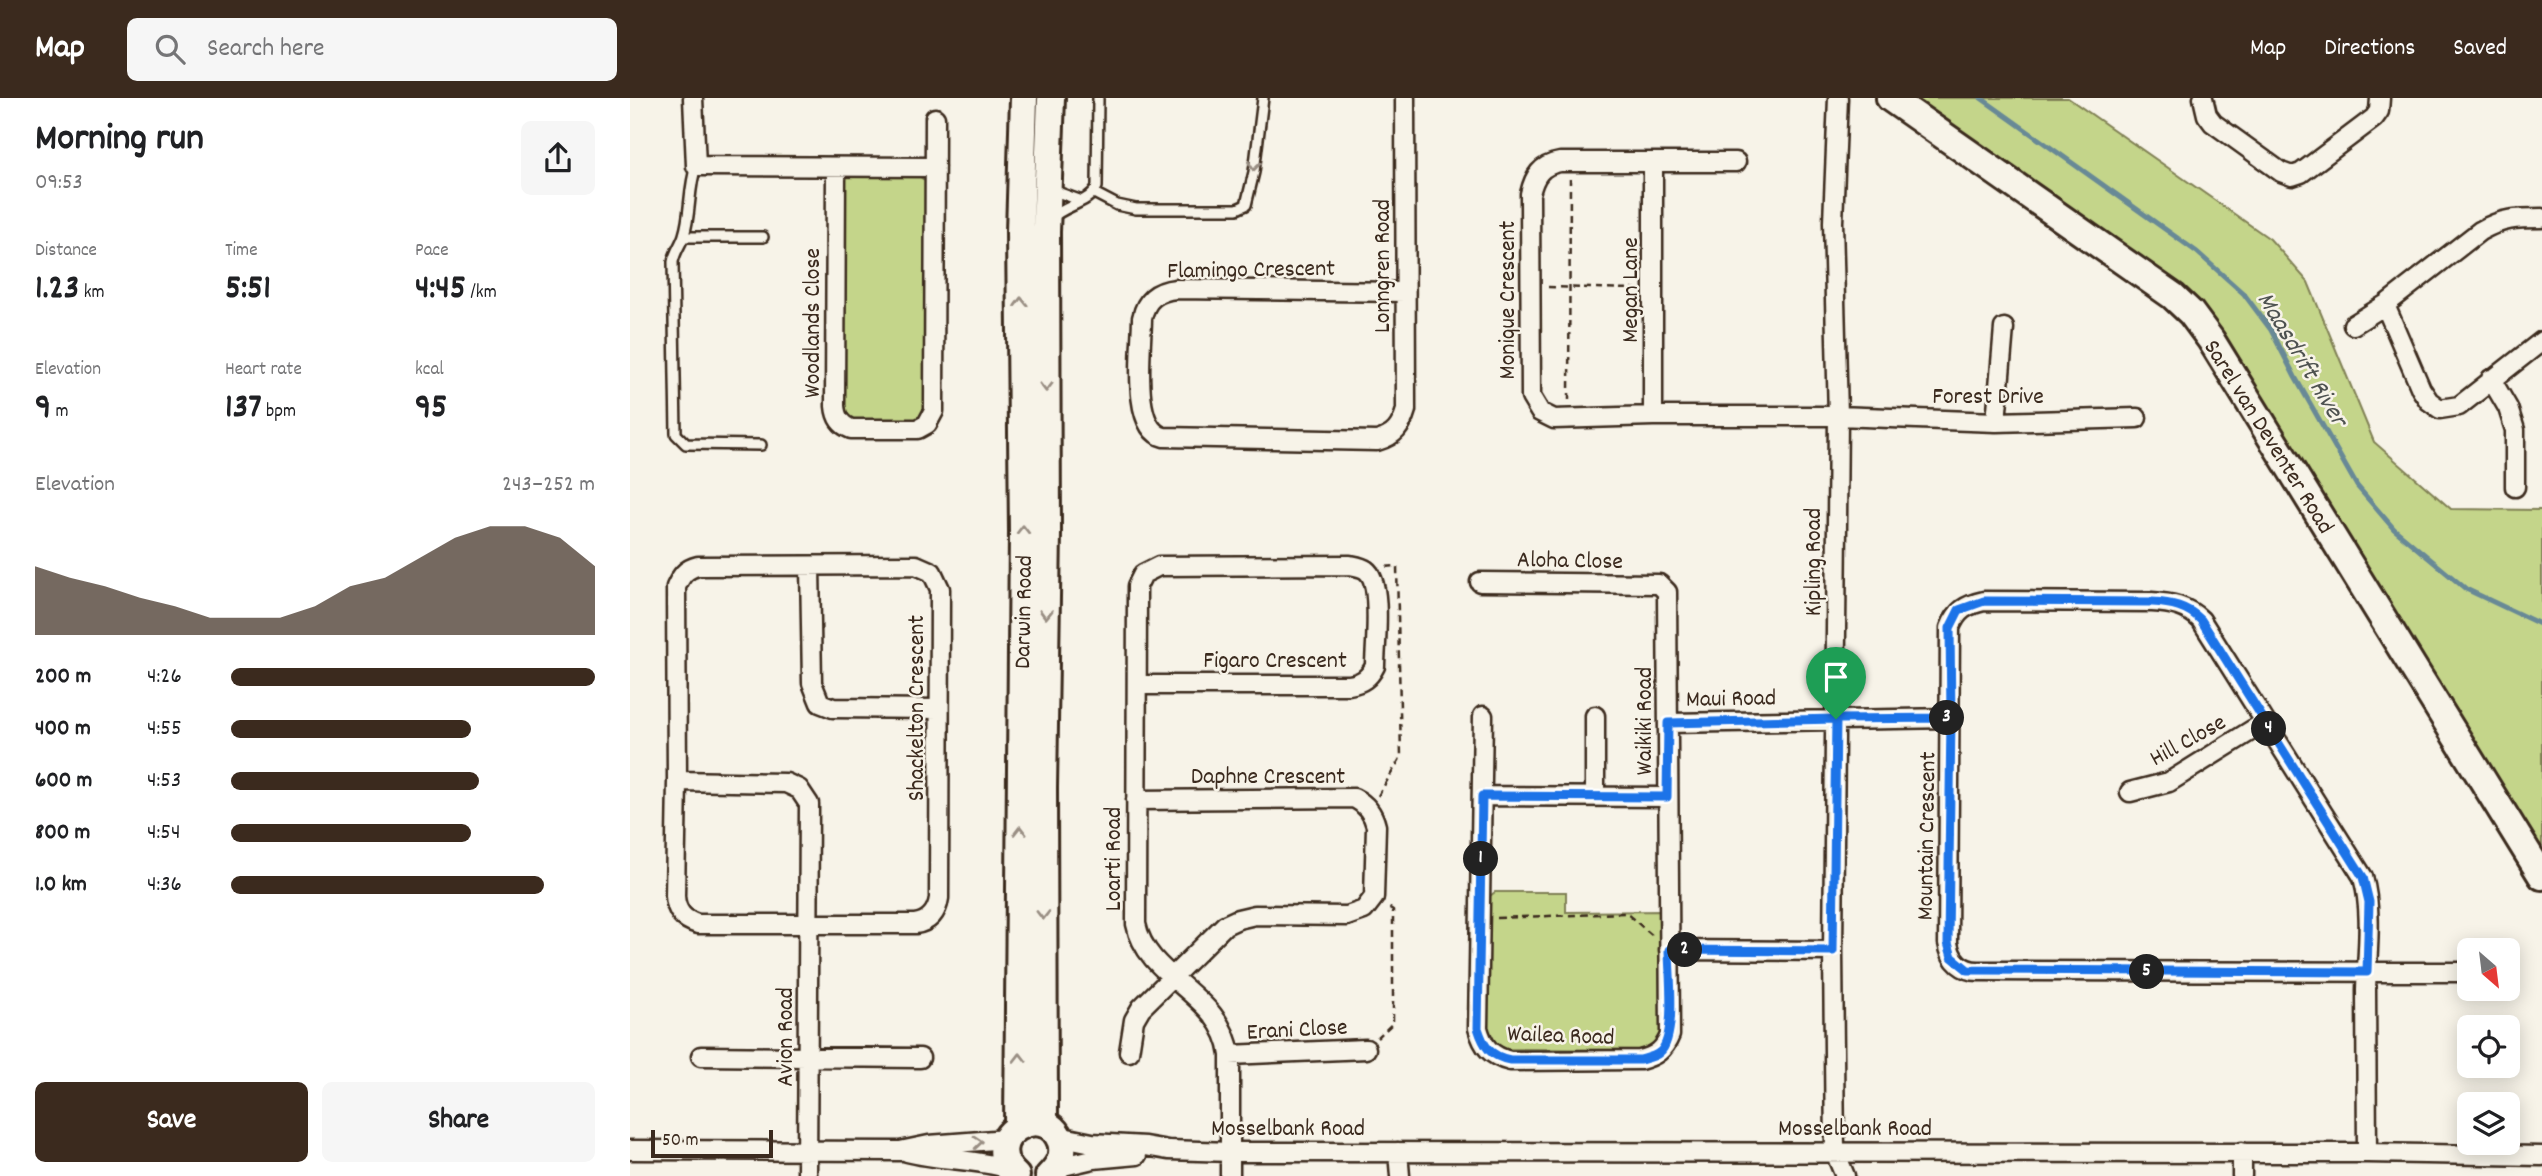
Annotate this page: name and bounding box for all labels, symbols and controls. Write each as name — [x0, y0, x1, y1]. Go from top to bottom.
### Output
search box — [127, 18, 617, 81]
text: Map — [35, 26, 85, 73]
icon: search — [151, 30, 189, 68]
text: Search here — [207, 31, 325, 68]
text: Map — [2250, 32, 2286, 66]
text: Directions — [2324, 32, 2415, 66]
text: Saved — [2453, 32, 2507, 66]
text: Morning run — [35, 113, 204, 168]
button: share — [521, 121, 595, 195]
one-way arrow — [1247, 160, 1262, 171]
text: 09:53 — [35, 167, 83, 200]
street label: Lonngren Road — [1367, 199, 1401, 333]
street label: Monique Crescent — [1492, 220, 1526, 379]
street label: Megan Lane — [1615, 237, 1649, 343]
text: Distance — [35, 238, 97, 265]
text: Time — [225, 238, 258, 265]
text: Pace — [415, 238, 449, 265]
street label: Woodlands Close — [797, 248, 831, 398]
street label: Flamingo Crescent — [1167, 253, 1335, 289]
text: 1.23 — [35, 265, 79, 315]
text: 5:51 — [225, 265, 271, 315]
text: 4:45 — [415, 265, 466, 315]
text: km — [79, 280, 105, 307]
text: /km — [466, 280, 497, 307]
water label: Maasdrift River — [2246, 285, 2358, 437]
one-way arrow — [1013, 296, 1029, 307]
street label: Sarel van Deventer Road — [2194, 334, 2341, 541]
text: Elevation — [35, 357, 101, 384]
text: Heart rate — [225, 357, 302, 384]
text: kcal — [415, 357, 444, 384]
street label: Forest Drive — [1932, 381, 2044, 415]
one-way arrow — [1038, 382, 1054, 392]
text: 9 — [35, 384, 51, 434]
text: 137 — [225, 384, 262, 434]
text: 95 — [415, 384, 447, 434]
text: m — [51, 399, 68, 426]
text: bpm — [262, 399, 296, 426]
text: Elevation — [35, 469, 115, 502]
text: 243–252 m — [502, 469, 595, 502]
street label: Kipling Road — [1798, 508, 1832, 616]
one-way arrow — [1015, 524, 1031, 534]
street label: Aloha Close — [1517, 544, 1623, 580]
street label: Darwin Road — [1007, 555, 1043, 669]
one-way arrow — [1038, 609, 1053, 620]
street label: Shackelton Crescent — [901, 615, 935, 801]
street label: Figaro Crescent — [1203, 645, 1347, 679]
pin — [1806, 647, 1866, 719]
icon: arrive — [1817, 658, 1855, 696]
text: 200 m — [35, 661, 91, 694]
text: 4:26 — [147, 661, 182, 694]
street label: Waikiki Road — [1629, 667, 1663, 775]
street label: Maui Road — [1686, 682, 1777, 718]
pin: 3 — [1930, 700, 1964, 736]
text: 3 — [1942, 704, 1951, 731]
street label: Hill Close — [2144, 707, 2233, 776]
pin: 4 — [2252, 712, 2286, 746]
text: 400 m — [35, 713, 91, 746]
text: 4:55 — [147, 713, 182, 746]
text: 4 — [2265, 715, 2272, 742]
street label: Mountain Crescent — [1910, 751, 1946, 921]
street label: Daphne Crescent — [1191, 761, 1345, 795]
text: 600 m — [35, 765, 92, 798]
text: 4:53 — [147, 765, 181, 798]
street label: Loarti Road — [1098, 807, 1132, 911]
text: 800 m — [35, 817, 90, 850]
text: 4:54 — [147, 817, 181, 850]
one-way arrow — [1012, 825, 1028, 835]
pin: 1 — [1464, 842, 1498, 876]
text: 1 — [1478, 845, 1483, 872]
text: 1.0 km — [35, 869, 87, 902]
text: 4:36 — [147, 869, 182, 902]
one-way arrow — [1035, 910, 1051, 921]
pin: 2 — [1668, 932, 1702, 968]
text: 2 — [1680, 936, 1689, 963]
north arrow — [2457, 938, 2520, 1001]
map controls — [2457, 938, 2520, 1155]
pin: 5 — [2130, 954, 2164, 990]
text: 5 — [2142, 958, 2151, 985]
street label: Avion Road — [770, 987, 804, 1087]
street label: Erani Close — [1246, 1011, 1348, 1051]
button: locate — [2457, 1015, 2520, 1078]
street label: Wailea Road — [1507, 1018, 1615, 1056]
one-way arrow — [1012, 1052, 1028, 1063]
button: Save — [35, 1082, 308, 1162]
button: Share — [322, 1082, 595, 1162]
button: layers — [2457, 1092, 2520, 1155]
street label: Mosselbank Road — [1211, 1113, 1365, 1147]
street label: Mosselbank Road — [1778, 1113, 1932, 1147]
scale bar — [651, 1127, 774, 1159]
text: 50 m — [662, 1128, 699, 1155]
one-way arrow — [973, 1135, 984, 1150]

